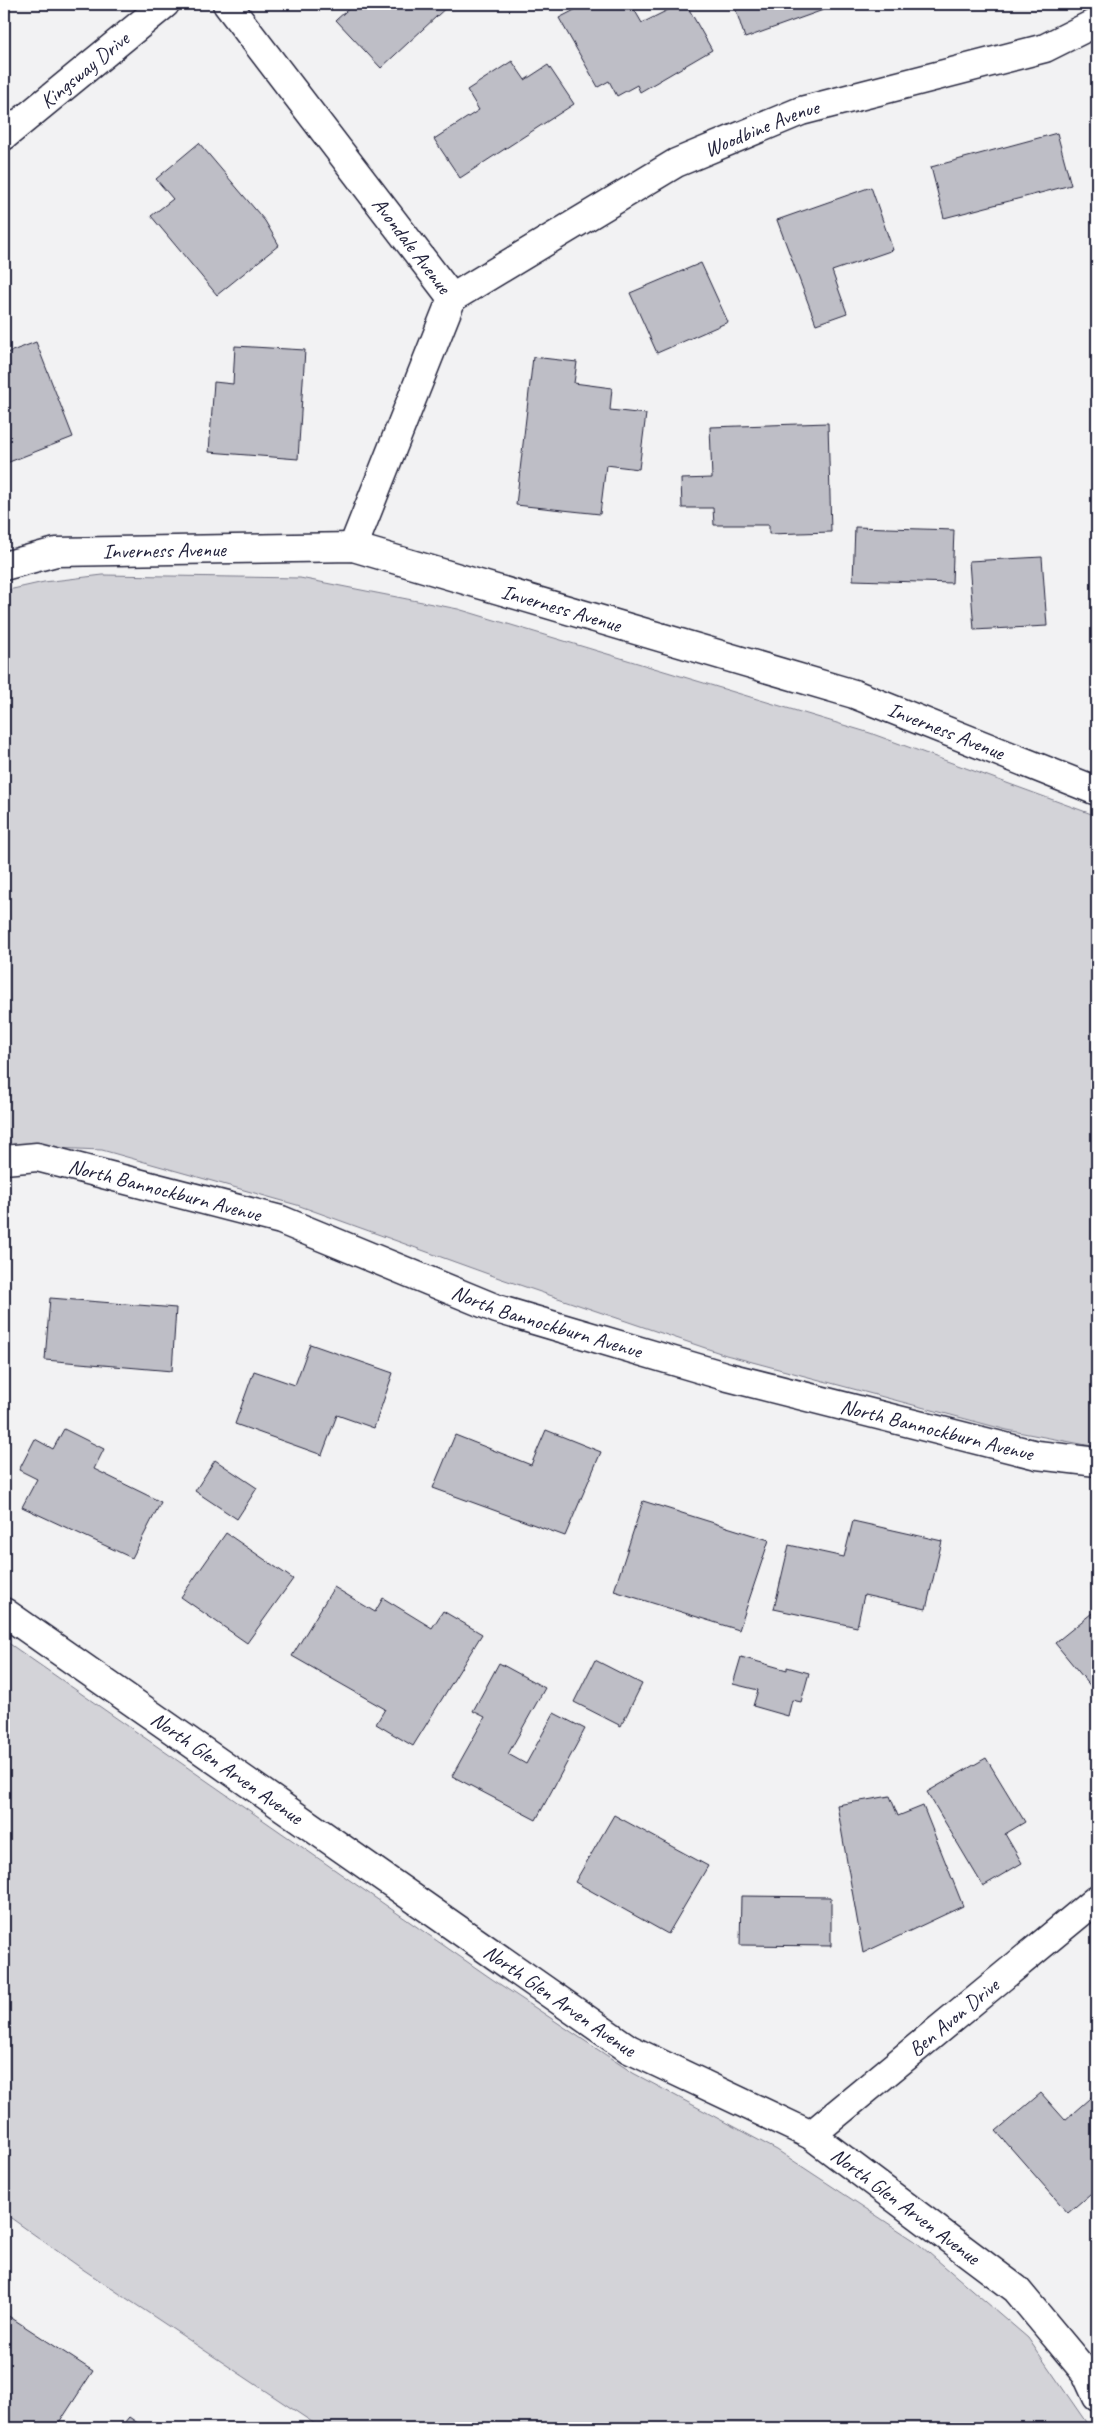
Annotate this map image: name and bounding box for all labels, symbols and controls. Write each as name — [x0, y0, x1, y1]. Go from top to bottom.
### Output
street label: Kingsway Drive — [35, 24, 136, 114]
street label: Woodbine Avenue — [701, 93, 823, 163]
street label: Avondale Avenue — [367, 192, 458, 300]
street label: Inverness Avenue — [102, 536, 227, 564]
street label: Inverness Avenue — [499, 578, 625, 638]
street label: Inverness Avenue — [884, 696, 1009, 766]
street label: North Bannockburn Avenue — [66, 1153, 266, 1228]
street label: North Bannockburn Avenue — [448, 1279, 647, 1364]
street label: North Bannockburn Avenue — [838, 1393, 1038, 1467]
street label: North Glen Arven Avenue — [146, 1706, 309, 1831]
street label: North Glen Arven Avenue — [479, 1939, 640, 2063]
street label: Ben Avon Drive — [903, 1971, 1006, 2062]
street label: North Glen Arven Avenue — [826, 2142, 986, 2271]

